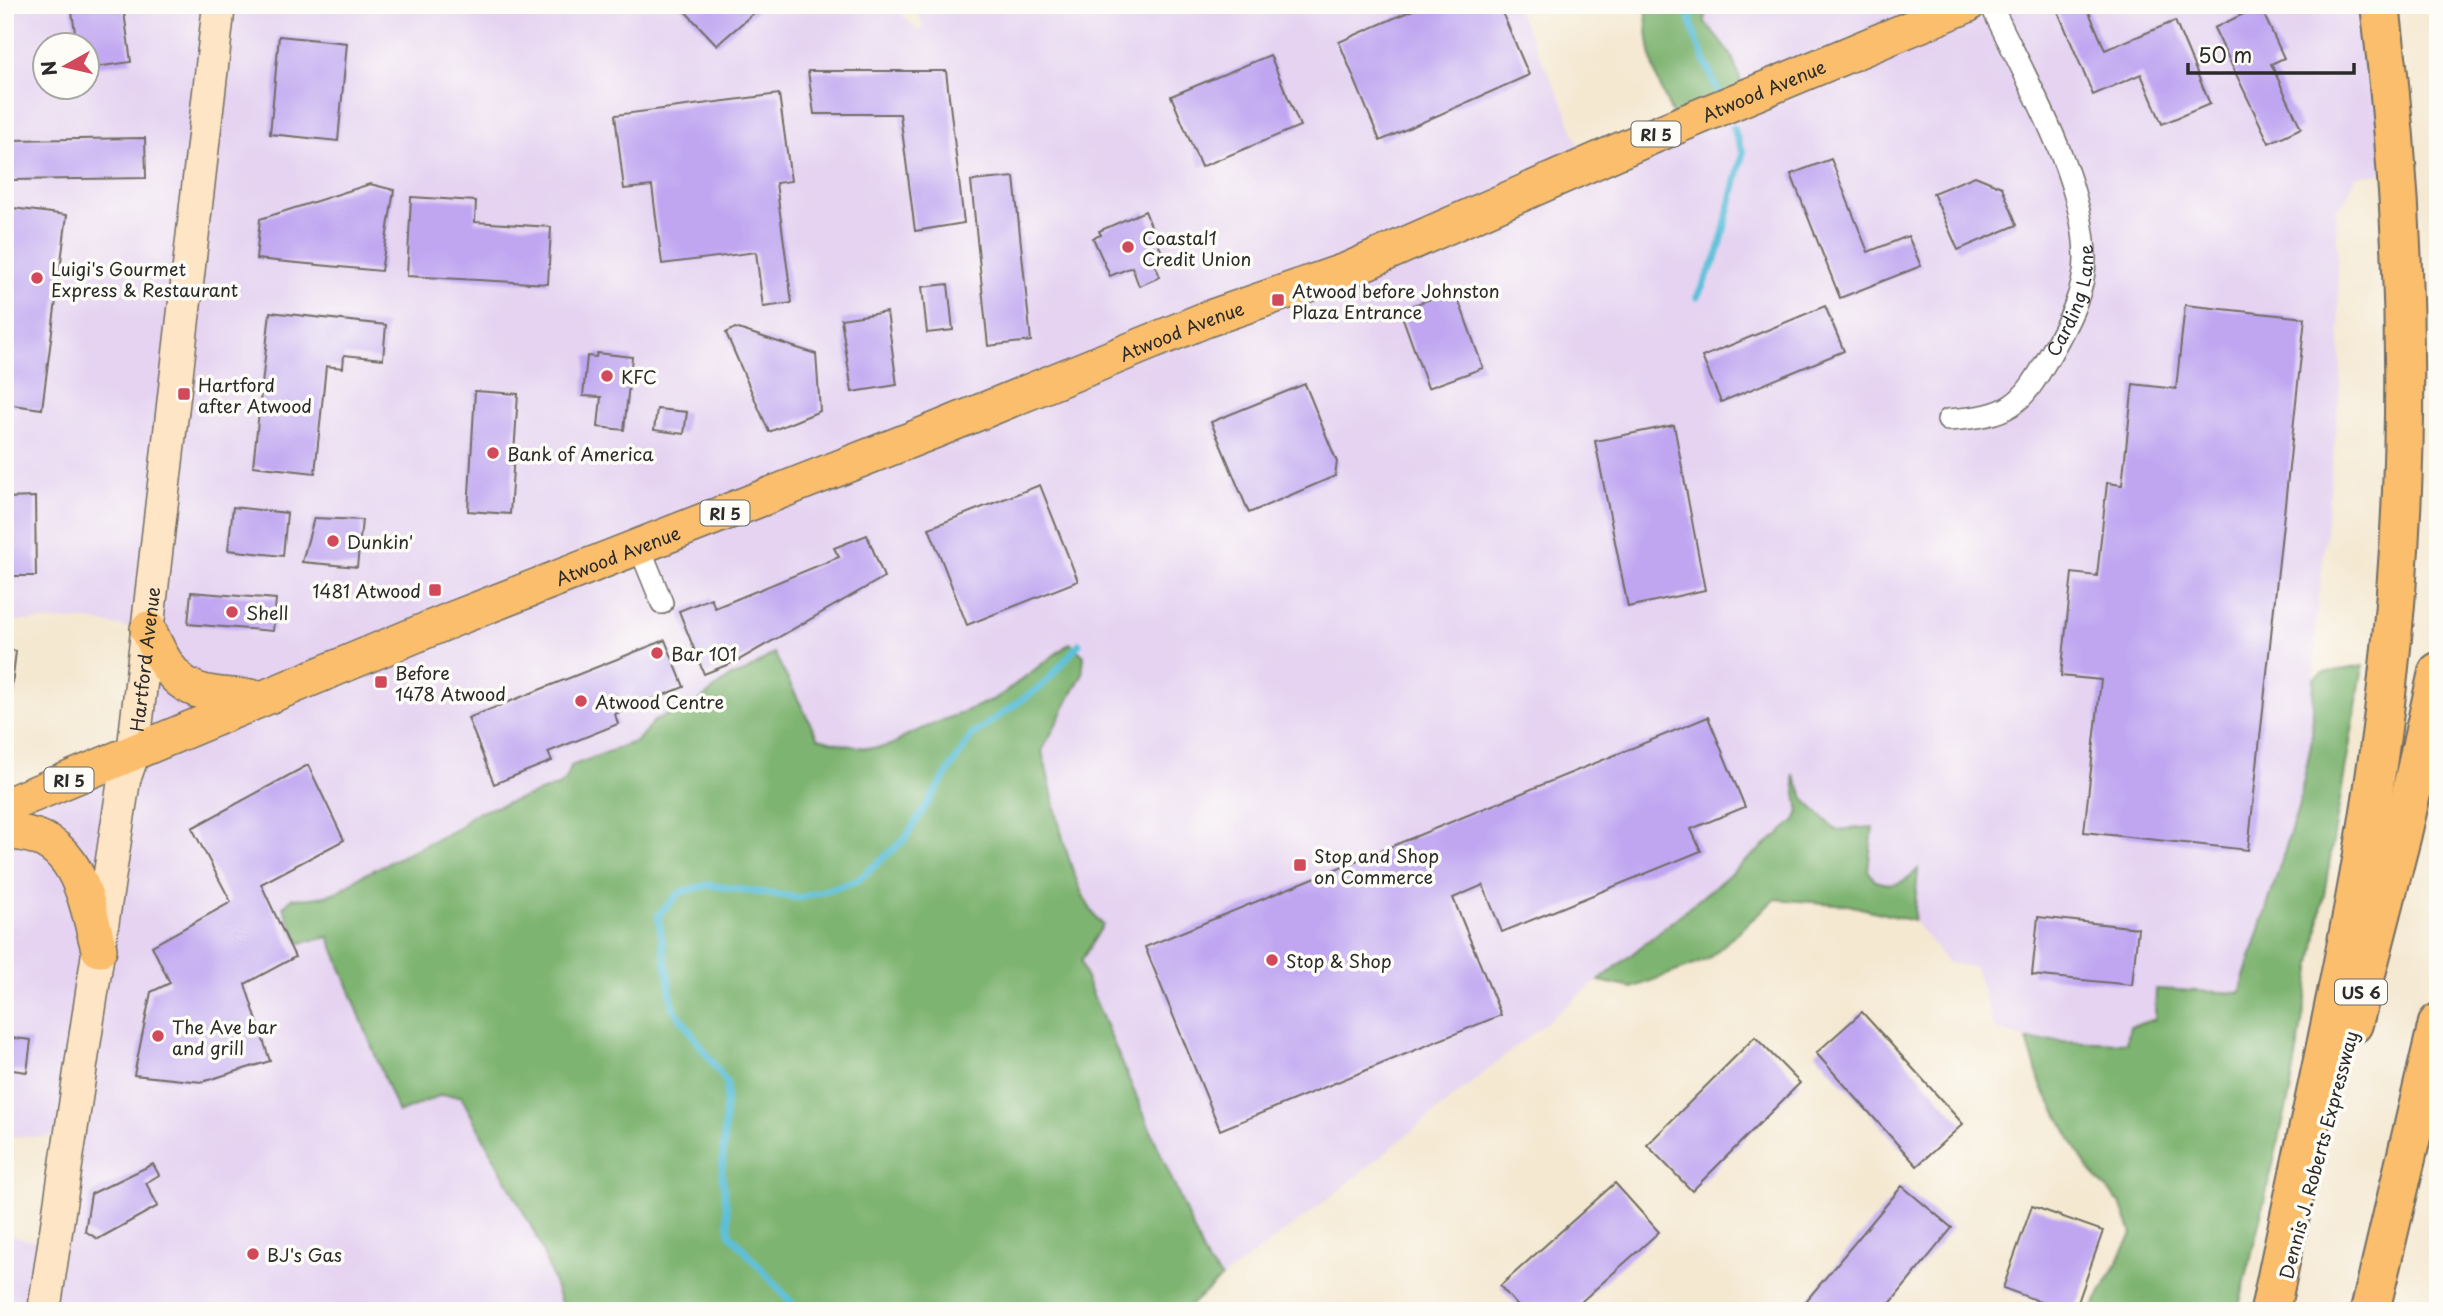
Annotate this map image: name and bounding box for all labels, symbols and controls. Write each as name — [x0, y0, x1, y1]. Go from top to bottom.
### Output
north arrow — [32, 32, 102, 102]
scale bar — [2188, 32, 2354, 76]
text: 50 m — [2198, 38, 2252, 70]
street label: Atwood Avenue — [1697, 52, 1830, 128]
text: N — [33, 59, 63, 78]
road number: RI 5 — [1632, 122, 1680, 146]
place label: Coastal1 Credit Union — [1142, 224, 1251, 272]
marker: Coastal1 Credit Union — [1120, 239, 1136, 255]
street label: Carding Lane — [2039, 244, 2099, 361]
place label: Luigi's Gourmet Express & Restaurant — [51, 255, 238, 303]
marker: Luigi's Gourmet Express & Restaurant — [29, 270, 45, 286]
place label: Atwood before Johnston Plaza Entrance — [1292, 277, 1500, 325]
marker: Atwood before Johnston Plaza Entrance — [1270, 292, 1286, 308]
street label: Atwood Avenue — [1115, 294, 1248, 367]
place label: KFC — [621, 363, 657, 390]
marker: KFC — [599, 368, 615, 384]
place label: Hartford after Atwood — [198, 371, 312, 419]
marker: Hartford after Atwood — [176, 386, 192, 402]
place label: Bank of America — [507, 440, 654, 467]
marker: Bank of America — [485, 445, 501, 461]
road number: RI 5 — [700, 500, 750, 526]
street label: Atwood Avenue — [551, 518, 684, 591]
place label: Dunkin' — [347, 528, 413, 555]
marker: Dunkin' — [325, 533, 341, 549]
place label: 1481 Atwood — [313, 577, 421, 604]
marker: 1481 Atwood — [427, 582, 443, 598]
street label: Hartford Avenue — [122, 585, 166, 733]
place label: Shell — [246, 599, 288, 626]
marker: Shell — [224, 604, 240, 620]
place label: Bar 101 — [671, 640, 737, 667]
marker: Bar 101 — [649, 645, 665, 661]
place label: Before 1478 Atwood — [395, 659, 506, 707]
marker: Before 1478 Atwood — [373, 674, 389, 690]
place label: Atwood Centre — [595, 688, 724, 715]
marker: Atwood Centre — [573, 693, 589, 709]
road number: RI 5 — [44, 768, 94, 792]
place label: Stop and Shop on Commerce — [1314, 842, 1439, 890]
marker: Stop and Shop on Commerce — [1292, 857, 1308, 873]
place label: Stop & Shop — [1286, 947, 1392, 974]
marker: Stop & Shop — [1264, 952, 1280, 968]
road number: US 6 — [2335, 980, 2387, 1004]
place label: The Ave bar and grill — [172, 1013, 278, 1061]
marker: The Ave bar and grill — [150, 1028, 166, 1044]
street label: Dennis J. Roberts Expressway — [2272, 1028, 2364, 1282]
place label: BJ's Gas — [267, 1241, 342, 1268]
marker: BJ's Gas — [245, 1246, 261, 1262]

